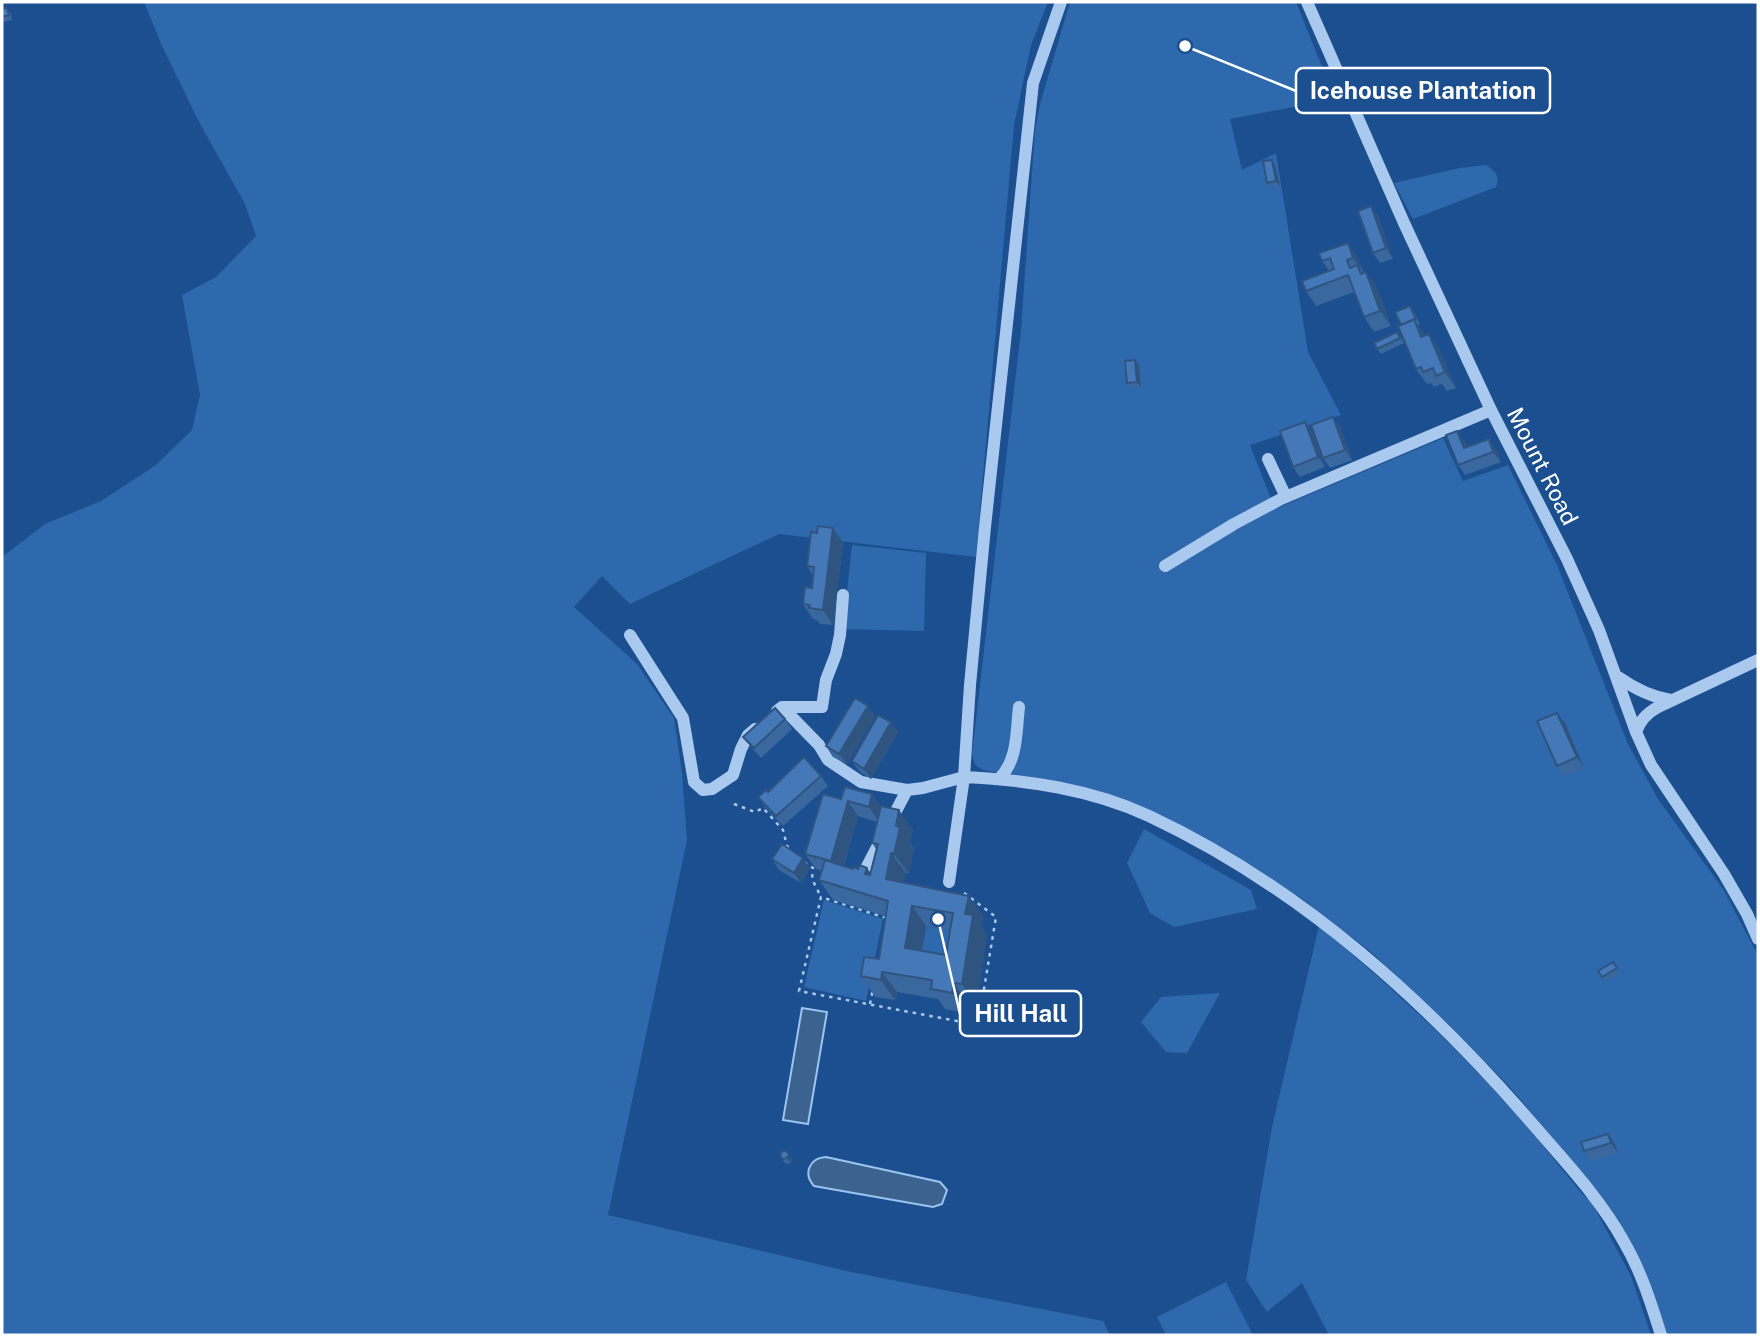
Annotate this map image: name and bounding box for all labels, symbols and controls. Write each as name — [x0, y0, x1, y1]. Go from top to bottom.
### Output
callout: Icehouse Plantation — [1296, 68, 1550, 113]
text: Icehouse Plantation — [1310, 76, 1536, 104]
street label: Mount Road — [1502, 403, 1584, 529]
callout: Hill Hall — [960, 991, 1081, 1036]
text: Hill Hall — [974, 999, 1068, 1027]

